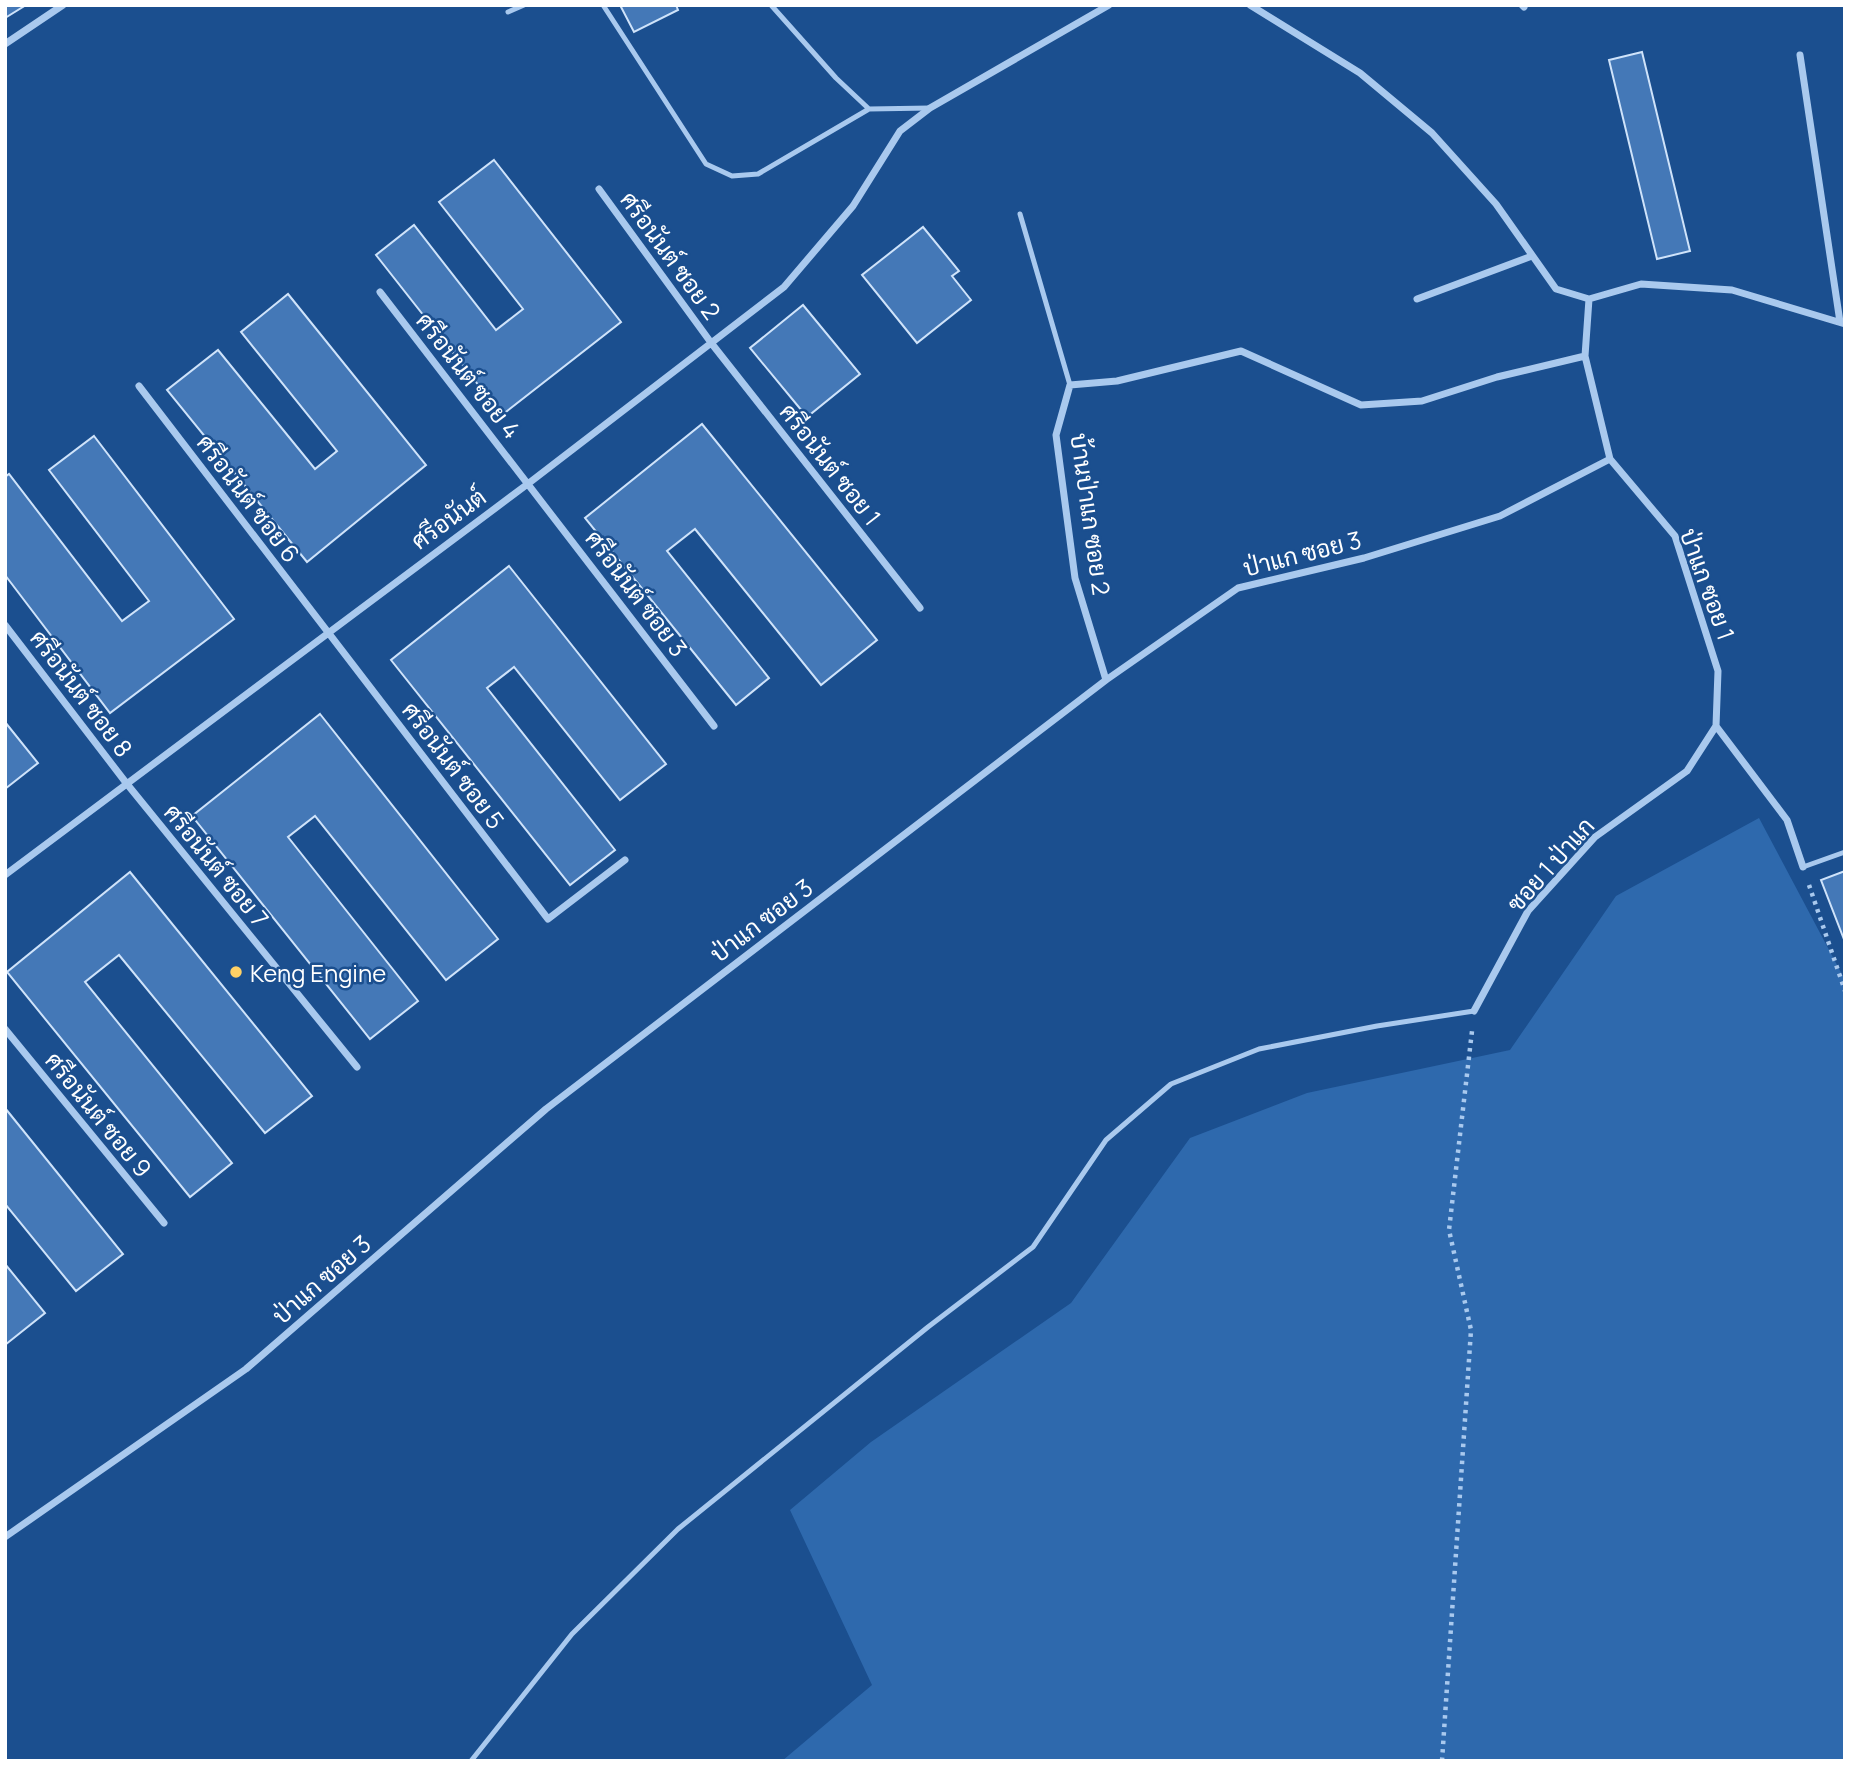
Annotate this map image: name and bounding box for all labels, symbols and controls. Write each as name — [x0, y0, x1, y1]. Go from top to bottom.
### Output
street label: ศรีอนันต์ ซอย 2 — [613, 184, 729, 326]
street label: ศรีอนันต์ ซอย 4 — [409, 305, 529, 445]
street label: ศรีอนันต์ ซอย 1 — [773, 396, 889, 532]
street label: ศรีอนันต์ ซอย 6 — [190, 427, 308, 569]
street label: บ้านป่าแก ซอย 2 — [1063, 431, 1119, 597]
street label: ศรีอนันต์ — [404, 480, 492, 556]
street label: ป่าแก ซอย 3 — [1240, 522, 1364, 584]
street label: ศรีอนันต์ ซอย 3 — [578, 523, 696, 663]
street label: ป่าแก ซอย 1 — [1673, 524, 1743, 644]
street label: ศรีอนันต์ ซอย 8 — [23, 623, 141, 763]
street label: ศรีอนันต์ ซอย 5 — [395, 695, 513, 835]
street label: ศรีอนันต์ ซอย 7 — [157, 797, 277, 933]
street label: ซอย 1 ป่าแก — [1499, 810, 1601, 918]
street label: ป่าแก ซอย 3 — [703, 871, 819, 969]
place label: Keng Engine — [250, 956, 386, 989]
marker: Keng Engine — [228, 964, 244, 980]
street label: ศรีอนันต์ ซอย 9 — [38, 1044, 160, 1184]
street label: ป่าแก ซอย 3 — [265, 1227, 377, 1331]

